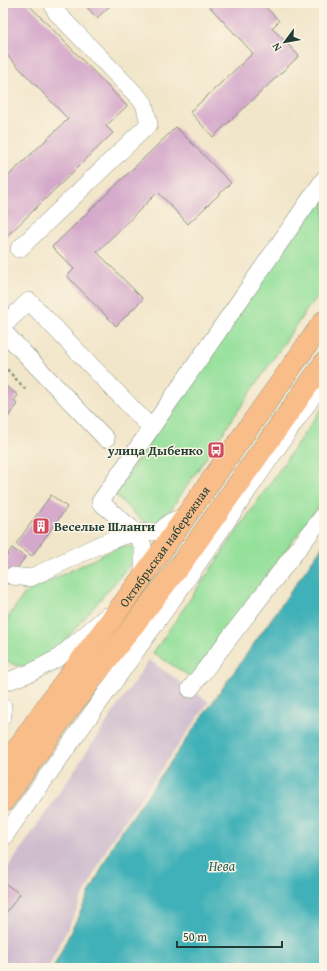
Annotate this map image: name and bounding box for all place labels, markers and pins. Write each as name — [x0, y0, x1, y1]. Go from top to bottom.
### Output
bus stop icon: улица Дыбенко — [206, 440, 226, 460]
place label: улица Дыбенко — [107, 441, 203, 460]
building icon: Веселые Шланги — [31, 516, 51, 536]
place label: Веселые Шланги — [54, 517, 155, 536]

